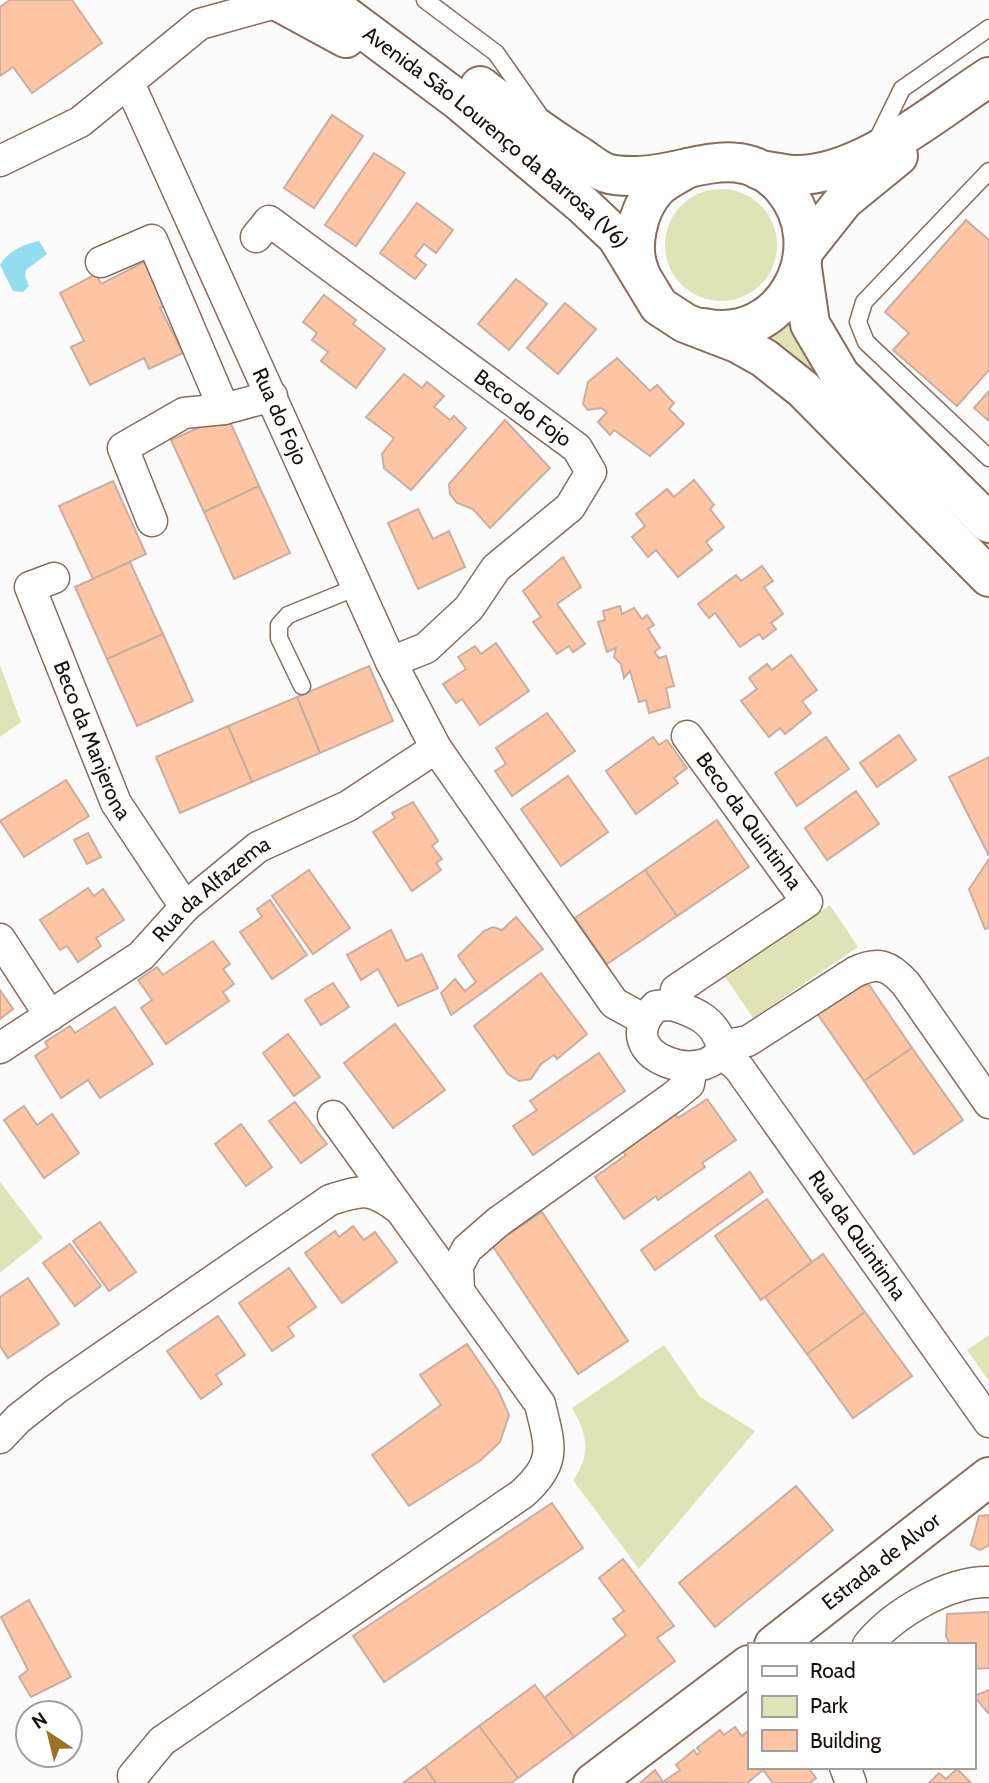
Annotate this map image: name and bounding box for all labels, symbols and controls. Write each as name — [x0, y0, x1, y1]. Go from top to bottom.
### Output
street label: Avenida São Lourenço da Barrosa (V6) — [358, 21, 634, 253]
street label: Rua do Fojo — [248, 364, 313, 469]
street label: Beco do Fojo — [470, 364, 577, 452]
street label: Beco da Manjerona — [49, 657, 137, 824]
street label: Beco da Quintinha — [691, 747, 807, 894]
street label: Rua da Alfazema — [147, 830, 273, 947]
street label: Rua da Quintinha — [803, 1166, 912, 1305]
street label: Estrada de Alvor — [817, 1507, 945, 1615]
legend — [748, 1643, 975, 1769]
text: Road — [810, 1658, 856, 1683]
text: Park — [810, 1693, 848, 1718]
north arrow — [14, 1699, 84, 1769]
text: N — [27, 1707, 52, 1734]
text: Building — [810, 1728, 882, 1753]

